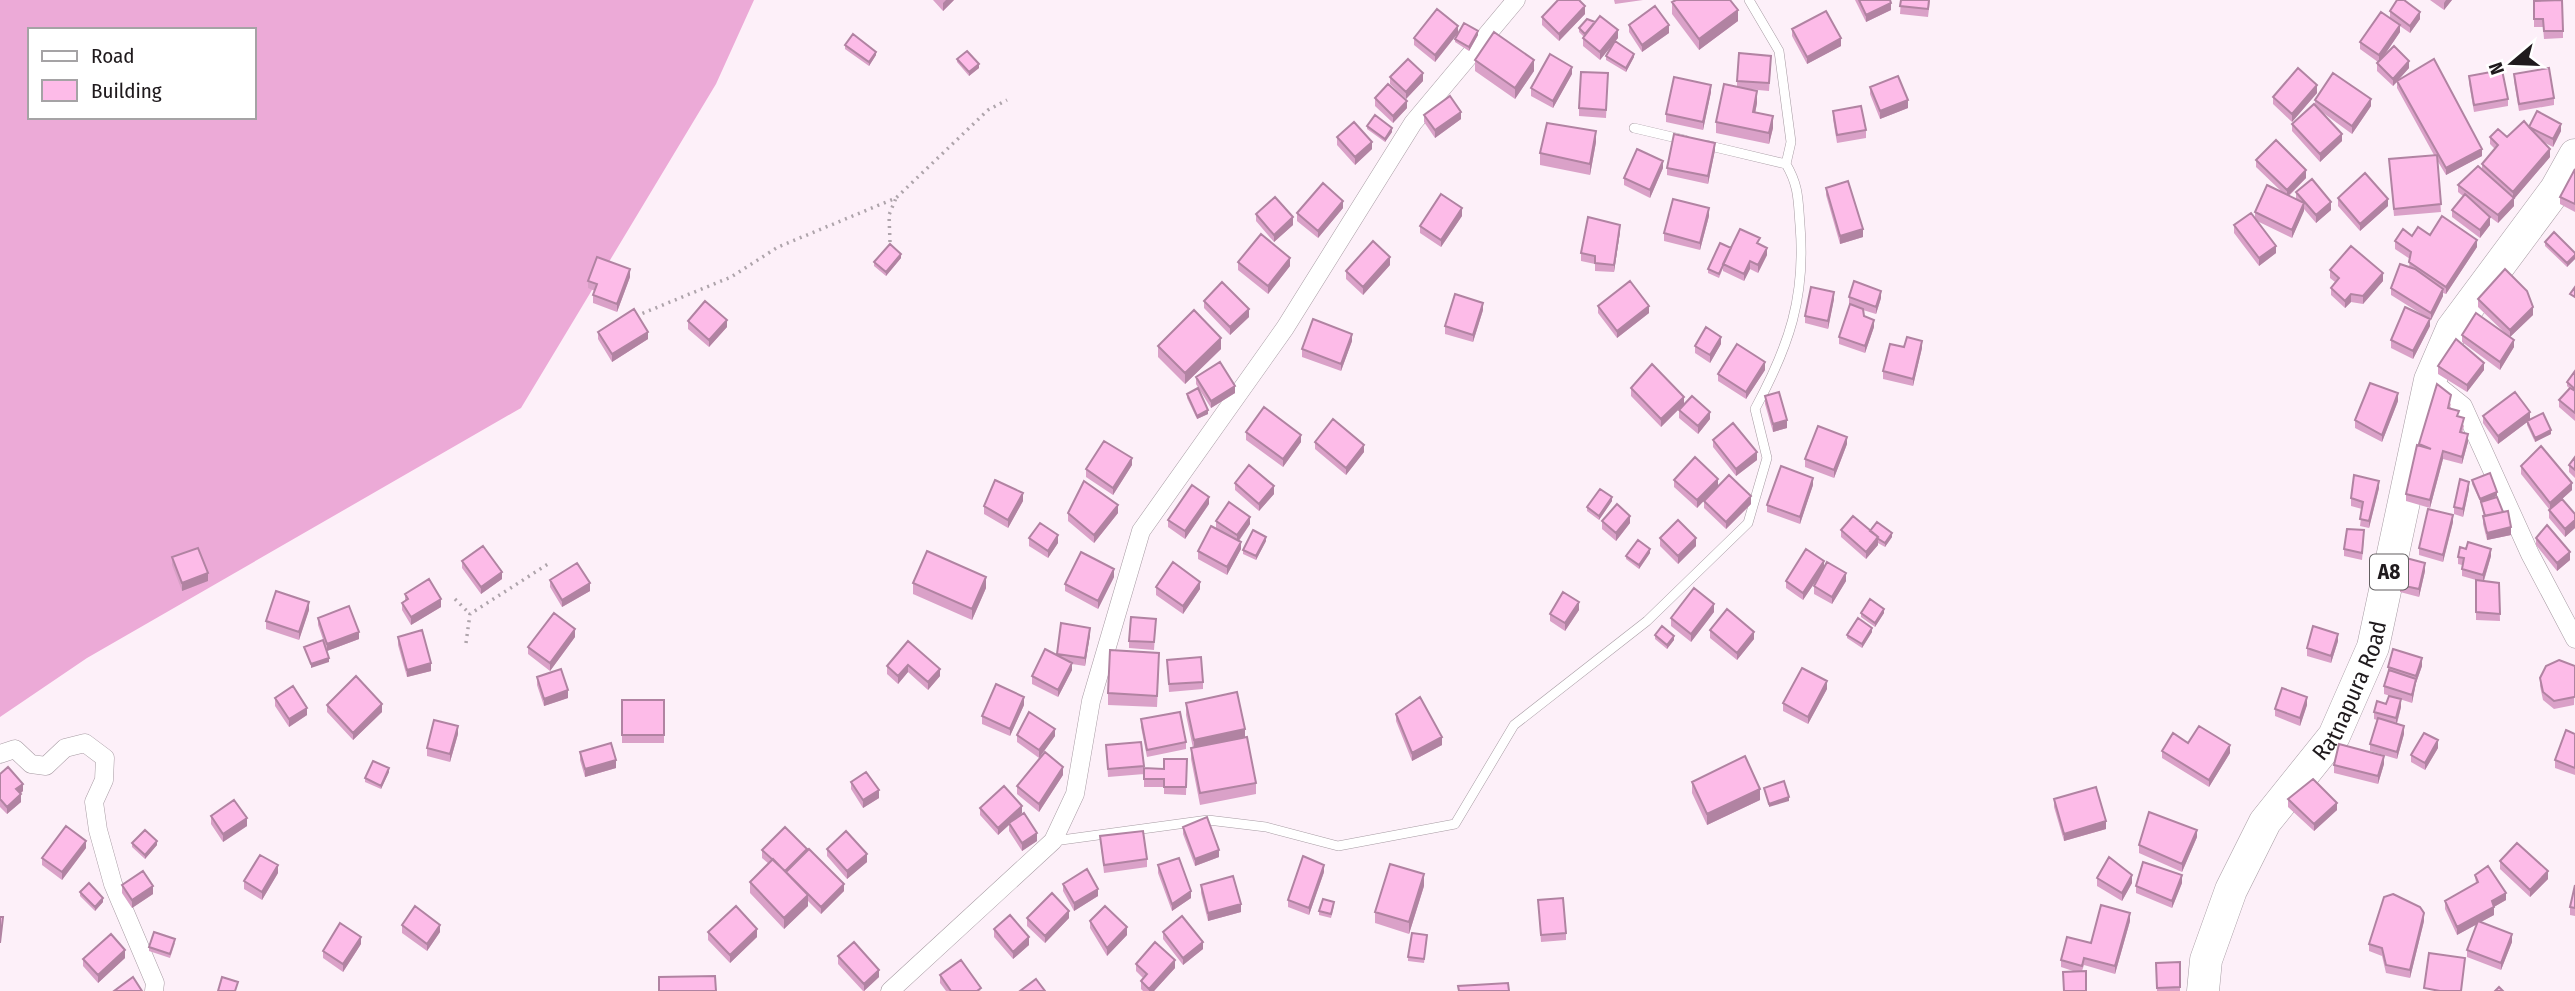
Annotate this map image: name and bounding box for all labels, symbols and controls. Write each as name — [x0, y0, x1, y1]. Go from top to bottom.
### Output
legend — [28, 28, 256, 119]
north arrow — [2477, 28, 2547, 98]
text: Road — [91, 43, 135, 69]
text: N — [2484, 59, 2509, 78]
text: Building — [91, 78, 162, 104]
road number: A8 — [2370, 554, 2408, 590]
street label: Ratnapura Road — [2306, 618, 2392, 766]

